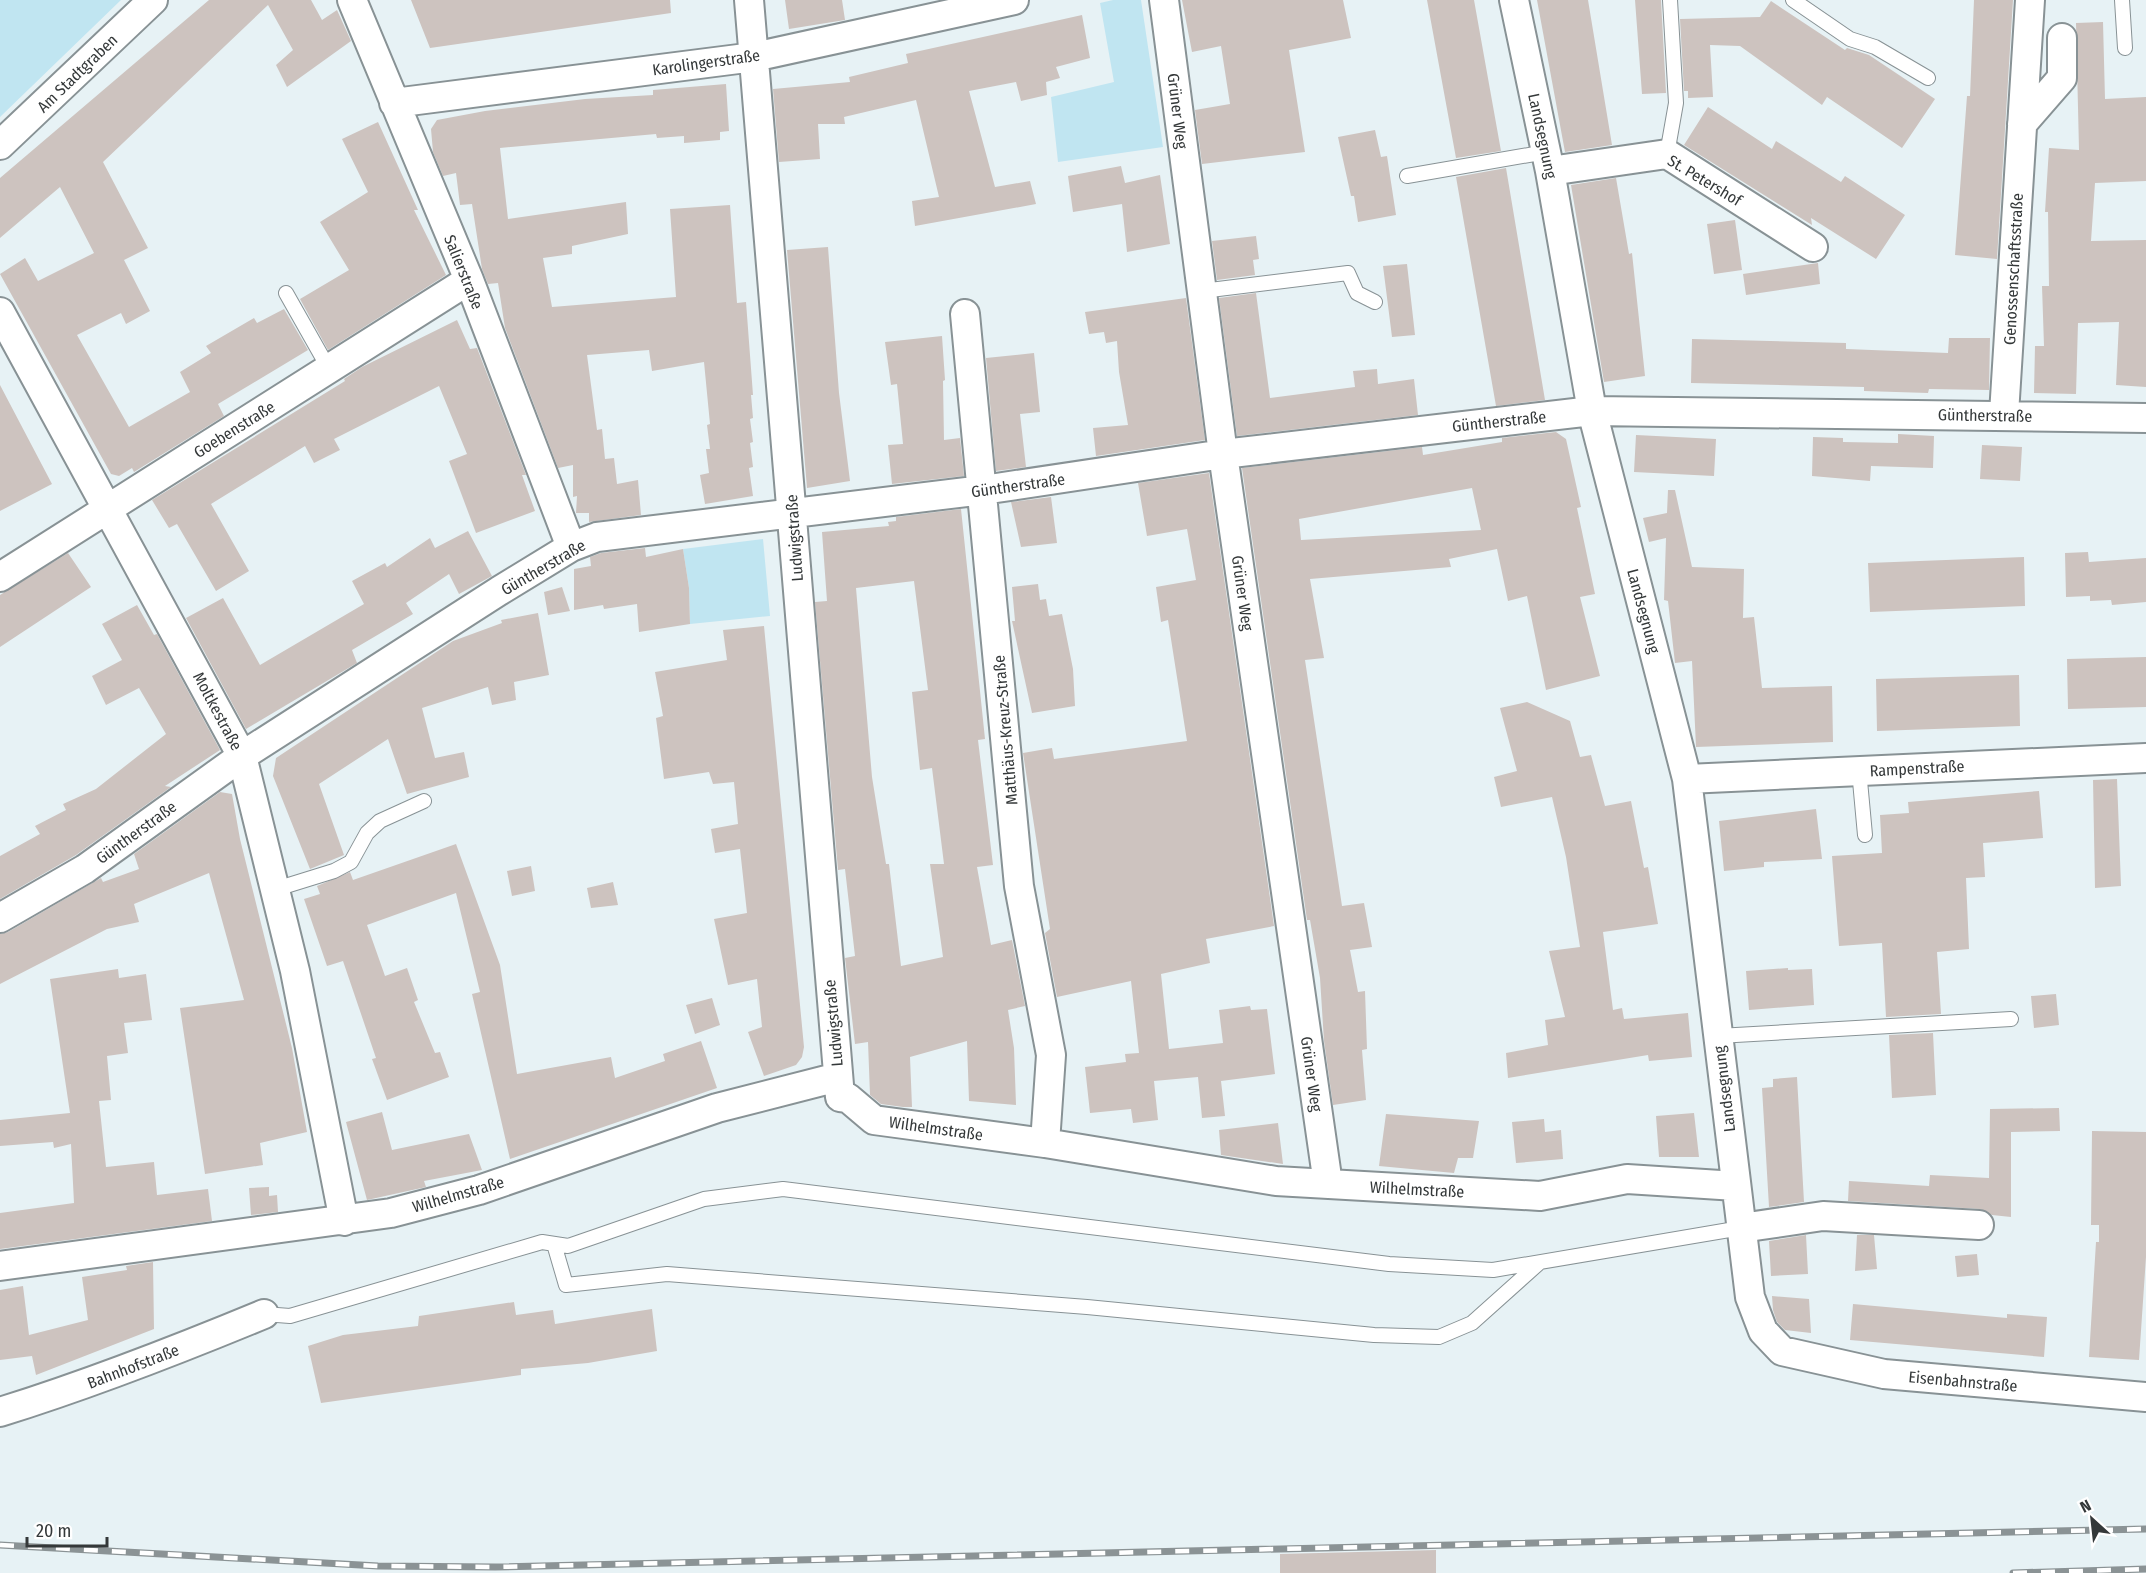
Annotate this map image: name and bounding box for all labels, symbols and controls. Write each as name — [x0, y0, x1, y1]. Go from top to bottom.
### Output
street label: Am Stadtgraben — [33, 30, 121, 116]
street label: Karolingerstraße — [651, 46, 761, 79]
street label: Grüner Weg — [1163, 72, 1192, 150]
street label: Landsegnung — [1524, 92, 1561, 181]
street label: St. Petershof — [1664, 151, 1746, 211]
street label: Genossenschaftsstraße — [2000, 193, 2027, 345]
street label: Salierstraße — [440, 232, 487, 312]
street label: Goebenstraße — [190, 397, 278, 462]
street label: Güntherstraße — [1938, 405, 2032, 426]
street label: Güntherstraße — [1451, 407, 1547, 436]
street label: Güntherstraße — [970, 470, 1066, 501]
street label: Ludwigstraße — [782, 494, 807, 582]
street label: Güntherstraße — [498, 536, 589, 599]
street label: Grüner Weg — [1228, 554, 1257, 633]
street label: Landsegnung — [1623, 567, 1664, 656]
street label: Matthäus-Kreuz-Straße — [989, 654, 1022, 806]
street label: Moltkestraße — [189, 669, 246, 754]
street label: Rampenstraße — [1869, 757, 1965, 780]
street label: Güntherstraße — [93, 797, 180, 868]
street label: Ludwigstraße — [820, 979, 847, 1067]
street label: Grüner Weg — [1297, 1035, 1326, 1114]
street label: Landsegnung — [1710, 1044, 1739, 1133]
street label: Wilhelmstraße — [888, 1113, 984, 1144]
street label: Wilhelmstraße — [410, 1172, 506, 1217]
street label: Wilhelmstraße — [1369, 1178, 1465, 1201]
street label: Bahnhofstraße — [85, 1340, 182, 1393]
street label: Eisenbahnstraße — [1908, 1367, 2018, 1396]
north arrow — [2062, 1489, 2122, 1549]
text: N — [2077, 1495, 2094, 1517]
scale bar — [27, 1510, 106, 1548]
text: 20 m — [36, 1520, 71, 1542]

